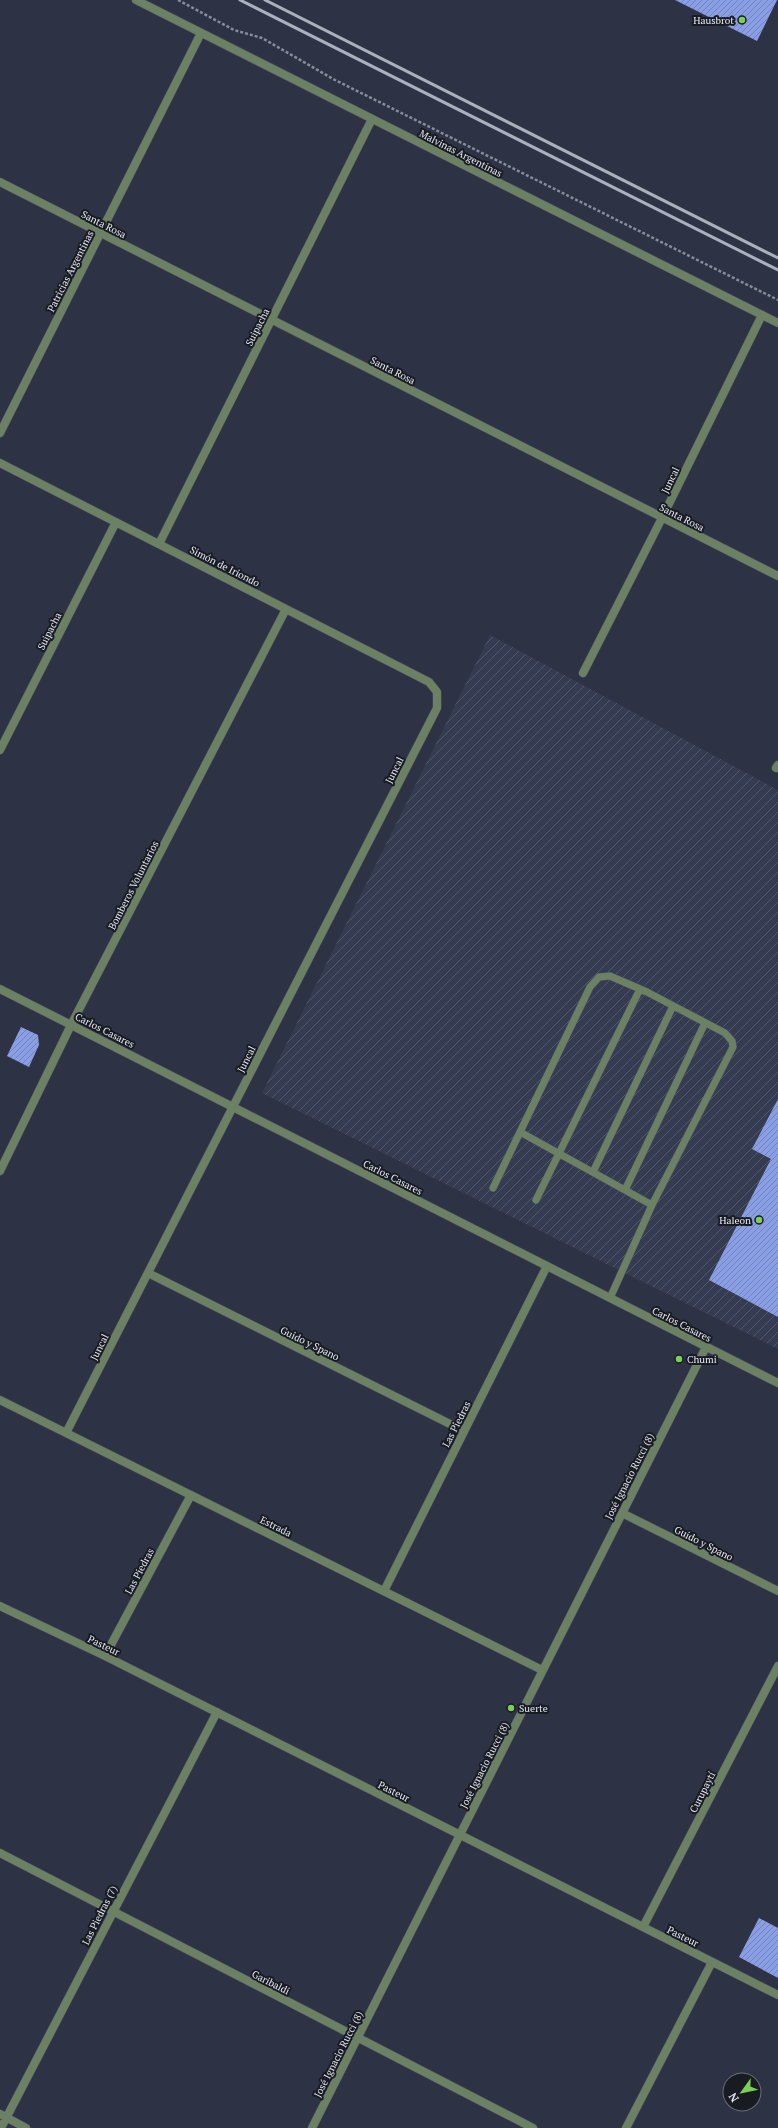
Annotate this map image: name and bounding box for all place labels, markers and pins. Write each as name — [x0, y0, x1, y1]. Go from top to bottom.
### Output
place label: Hausbrot — [693, 14, 734, 27]
marker: Hausbrot — [737, 15, 747, 25]
place label: Haleon — [719, 1214, 751, 1227]
marker: Haleon — [754, 1215, 764, 1225]
place label: Chumi — [687, 1353, 717, 1366]
marker: Chumi — [674, 1354, 684, 1364]
place label: Suerte — [519, 1702, 548, 1715]
marker: Suerte — [506, 1703, 516, 1713]

